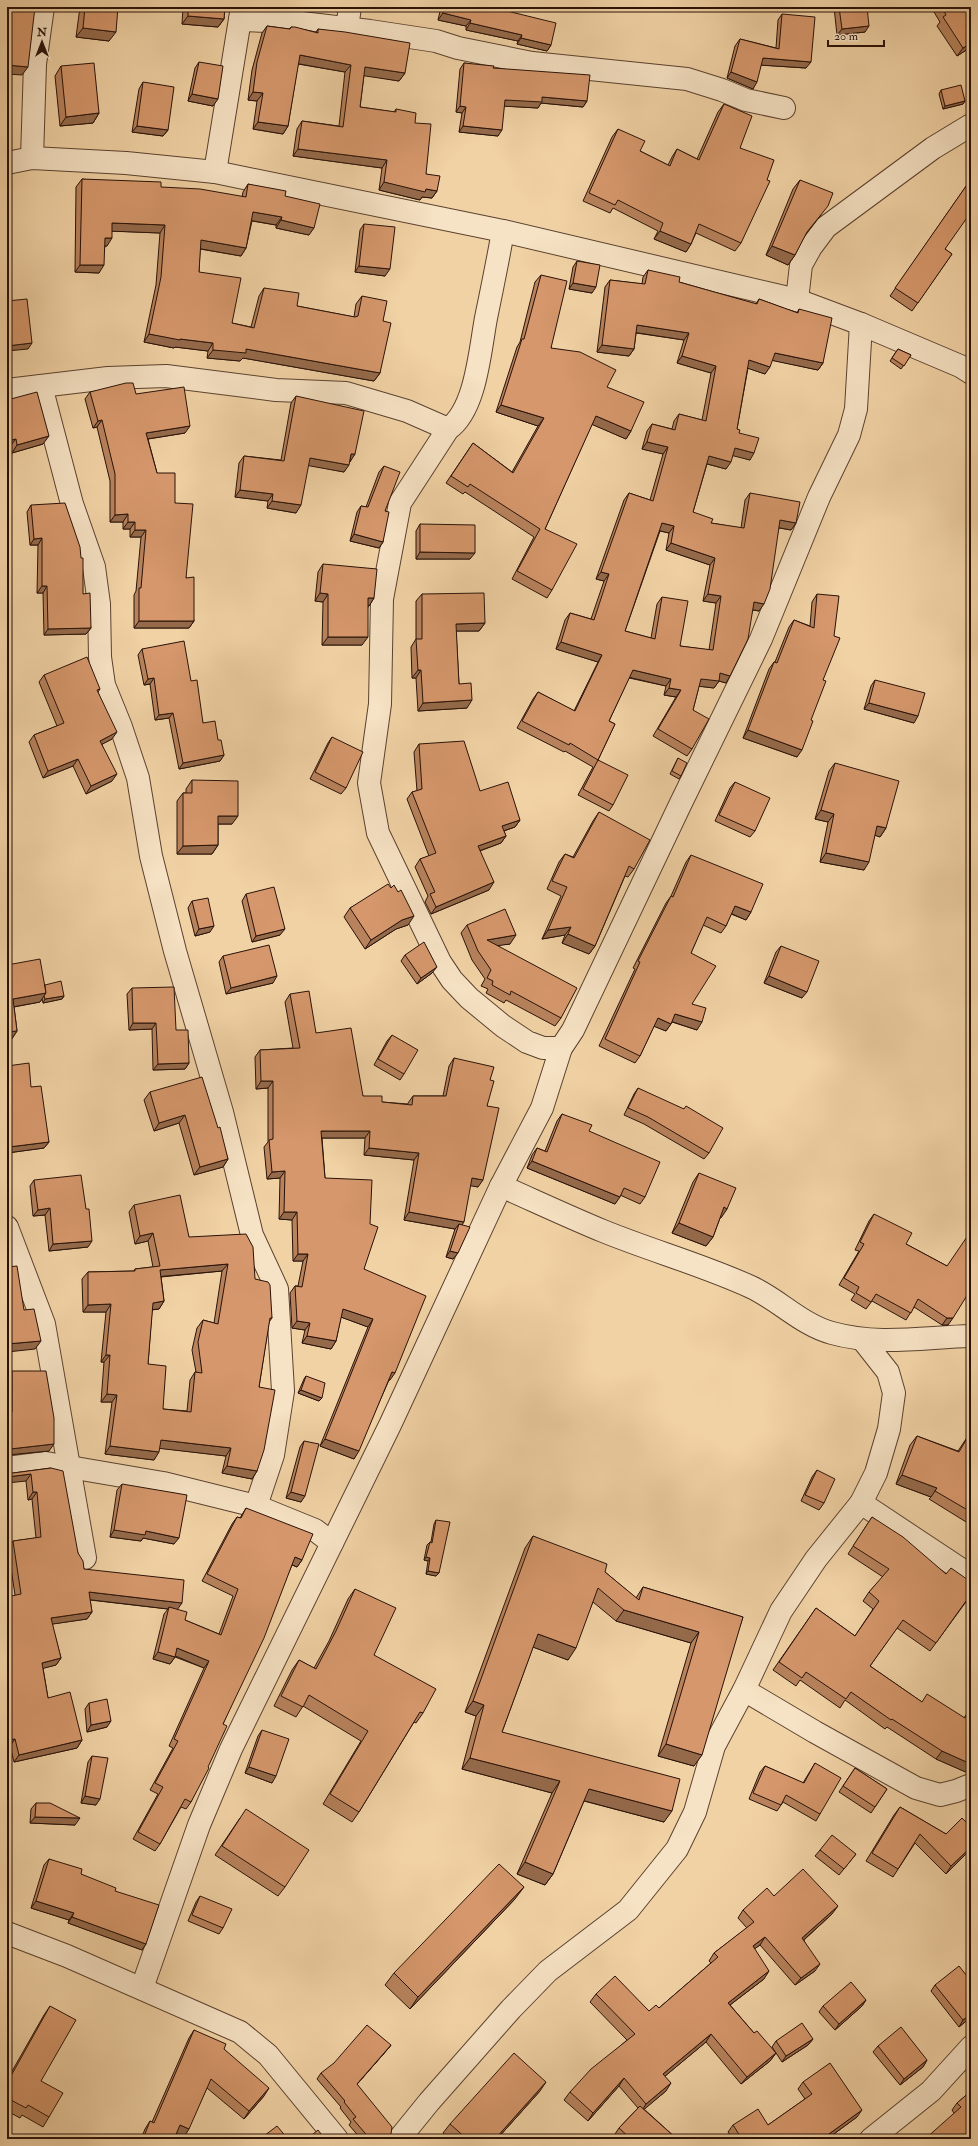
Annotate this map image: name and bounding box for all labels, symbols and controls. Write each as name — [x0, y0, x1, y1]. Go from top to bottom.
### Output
north arrow — [22, 22, 62, 62]
scale bar — [828, 22, 884, 48]
text: N — [36, 26, 48, 39]
text: 20 m — [834, 29, 859, 44]

